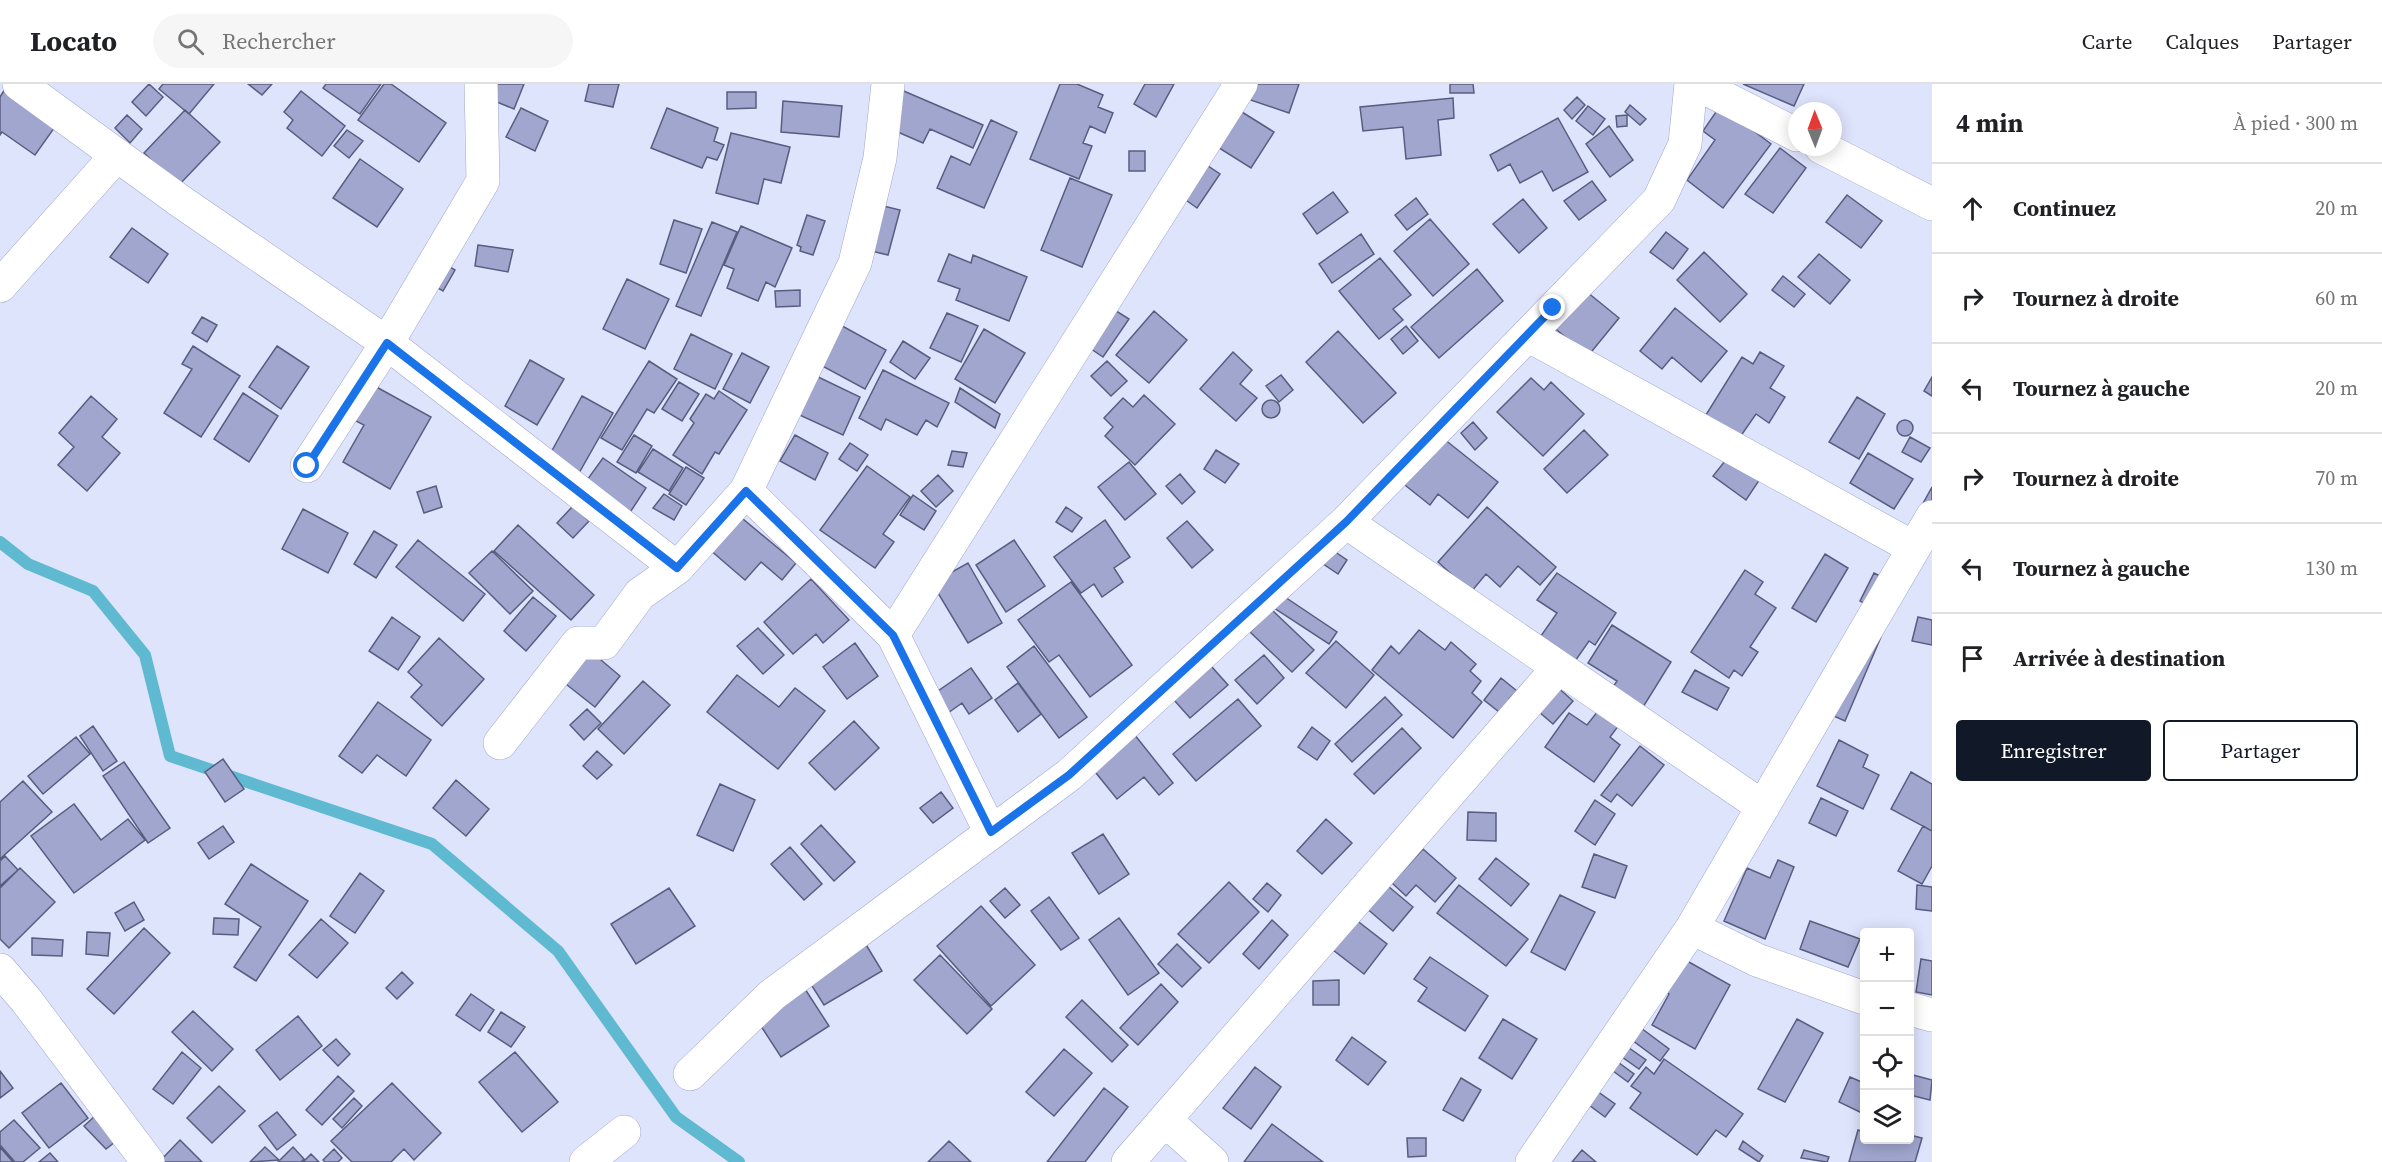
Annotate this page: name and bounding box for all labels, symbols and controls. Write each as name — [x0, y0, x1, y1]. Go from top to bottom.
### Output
search box — [153, 14, 573, 68]
text: Locato — [30, 22, 117, 60]
icon: search — [174, 25, 207, 58]
text: Rechercher — [222, 26, 336, 56]
text: Carte — [2082, 27, 2132, 56]
text: Calques — [2165, 27, 2239, 56]
text: Partager — [2272, 27, 2352, 56]
north arrow — [1788, 102, 1842, 156]
text: 4 min — [1956, 105, 2023, 141]
text: À pied · 300 m — [2233, 109, 2358, 137]
icon: ahead — [1956, 192, 1989, 225]
text: Continuez — [2013, 193, 2116, 223]
text: 20 m — [2315, 194, 2358, 222]
icon: right — [1956, 282, 1989, 315]
text: Tournez à droite — [2013, 283, 2179, 313]
text: 60 m — [2315, 284, 2358, 312]
route end — [1539, 294, 1565, 320]
icon: left — [1956, 372, 1989, 405]
text: Tournez à gauche — [2013, 373, 2190, 403]
text: 20 m — [2315, 374, 2358, 402]
route start — [293, 452, 319, 478]
icon: right — [1956, 462, 1989, 495]
text: Tournez à droite — [2013, 463, 2179, 493]
text: 70 m — [2315, 464, 2358, 492]
icon: left — [1956, 552, 1989, 585]
text: Tournez à gauche — [2013, 553, 2190, 583]
text: 130 m — [2305, 554, 2358, 582]
icon: arrive — [1956, 642, 1989, 675]
text: Arrivée à destination — [2013, 643, 2225, 673]
button: Enregistrer — [1956, 720, 2151, 781]
button: Partager — [2163, 720, 2358, 781]
map controls — [1860, 928, 1914, 1144]
button: + — [1860, 928, 1914, 982]
button: − — [1860, 982, 1914, 1036]
button: locate — [1860, 1036, 1914, 1090]
button: layers — [1860, 1090, 1914, 1144]

